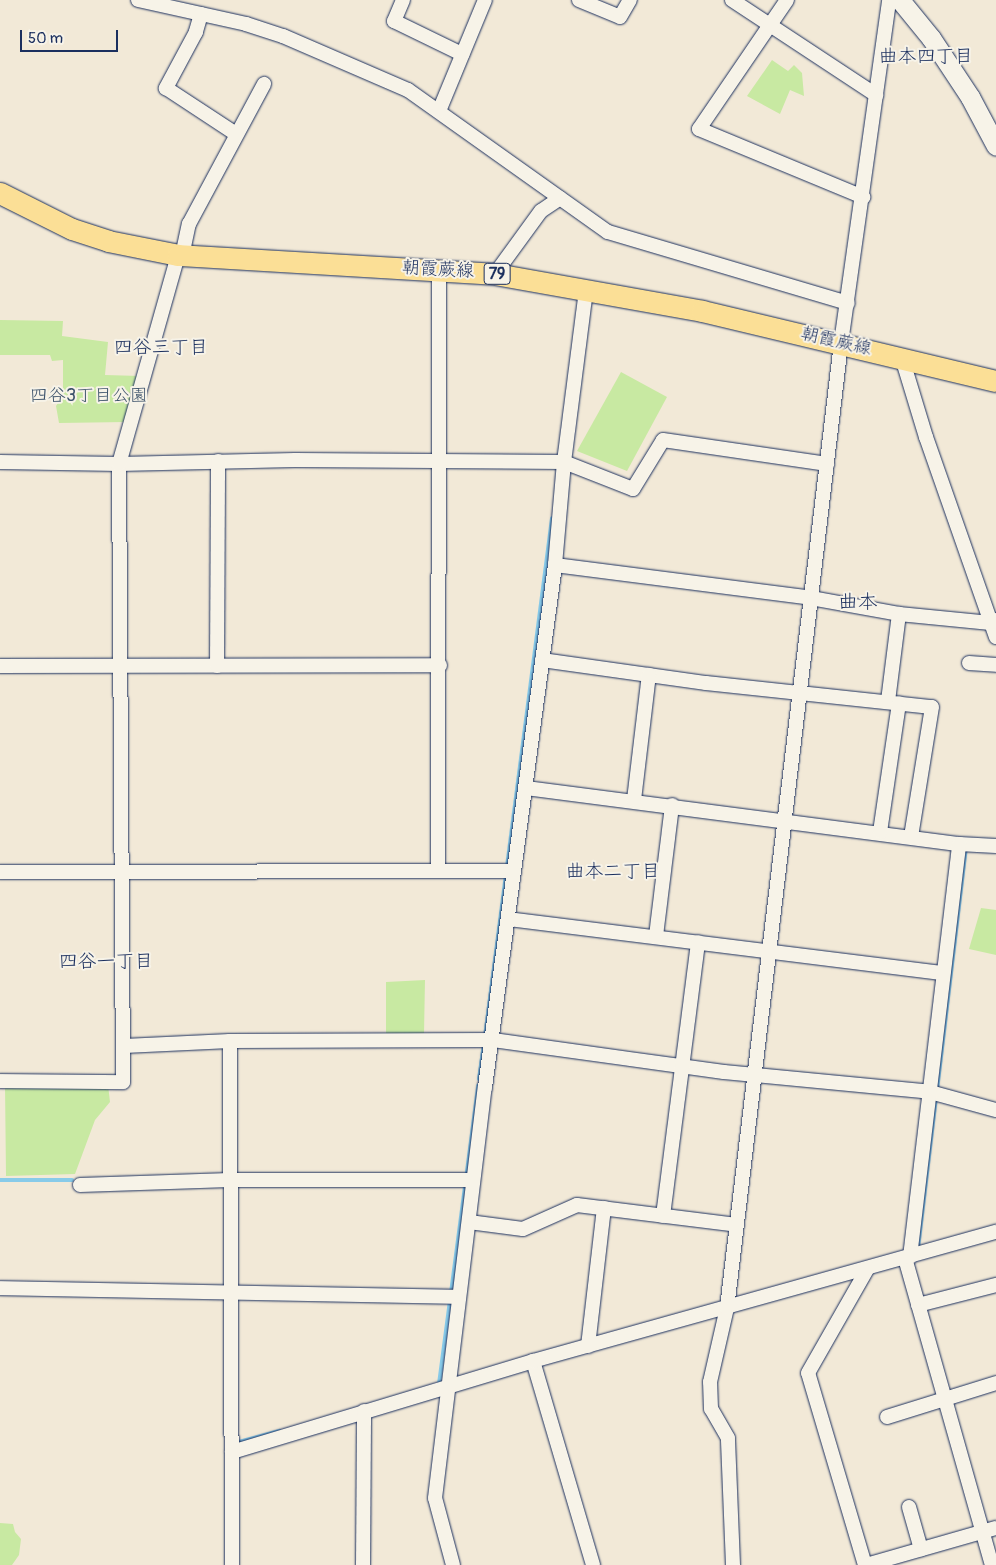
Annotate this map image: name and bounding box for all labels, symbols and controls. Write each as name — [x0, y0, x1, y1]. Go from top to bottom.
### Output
scale bar — [22, 20, 120, 52]
text: 50 m — [28, 29, 63, 48]
district label: 曲本四丁目 — [879, 46, 973, 68]
street label: 朝霞蕨線 — [401, 257, 475, 283]
road number: 79 — [483, 260, 511, 288]
street label: 朝霞蕨線 — [798, 323, 874, 361]
district label: 四谷三丁目 — [114, 337, 208, 359]
park label: 四谷3丁目公園 — [30, 385, 148, 407]
district label: 曲本 — [838, 589, 878, 613]
district label: 曲本二丁目 — [566, 861, 660, 883]
district label: 四谷一丁目 — [59, 951, 153, 973]

